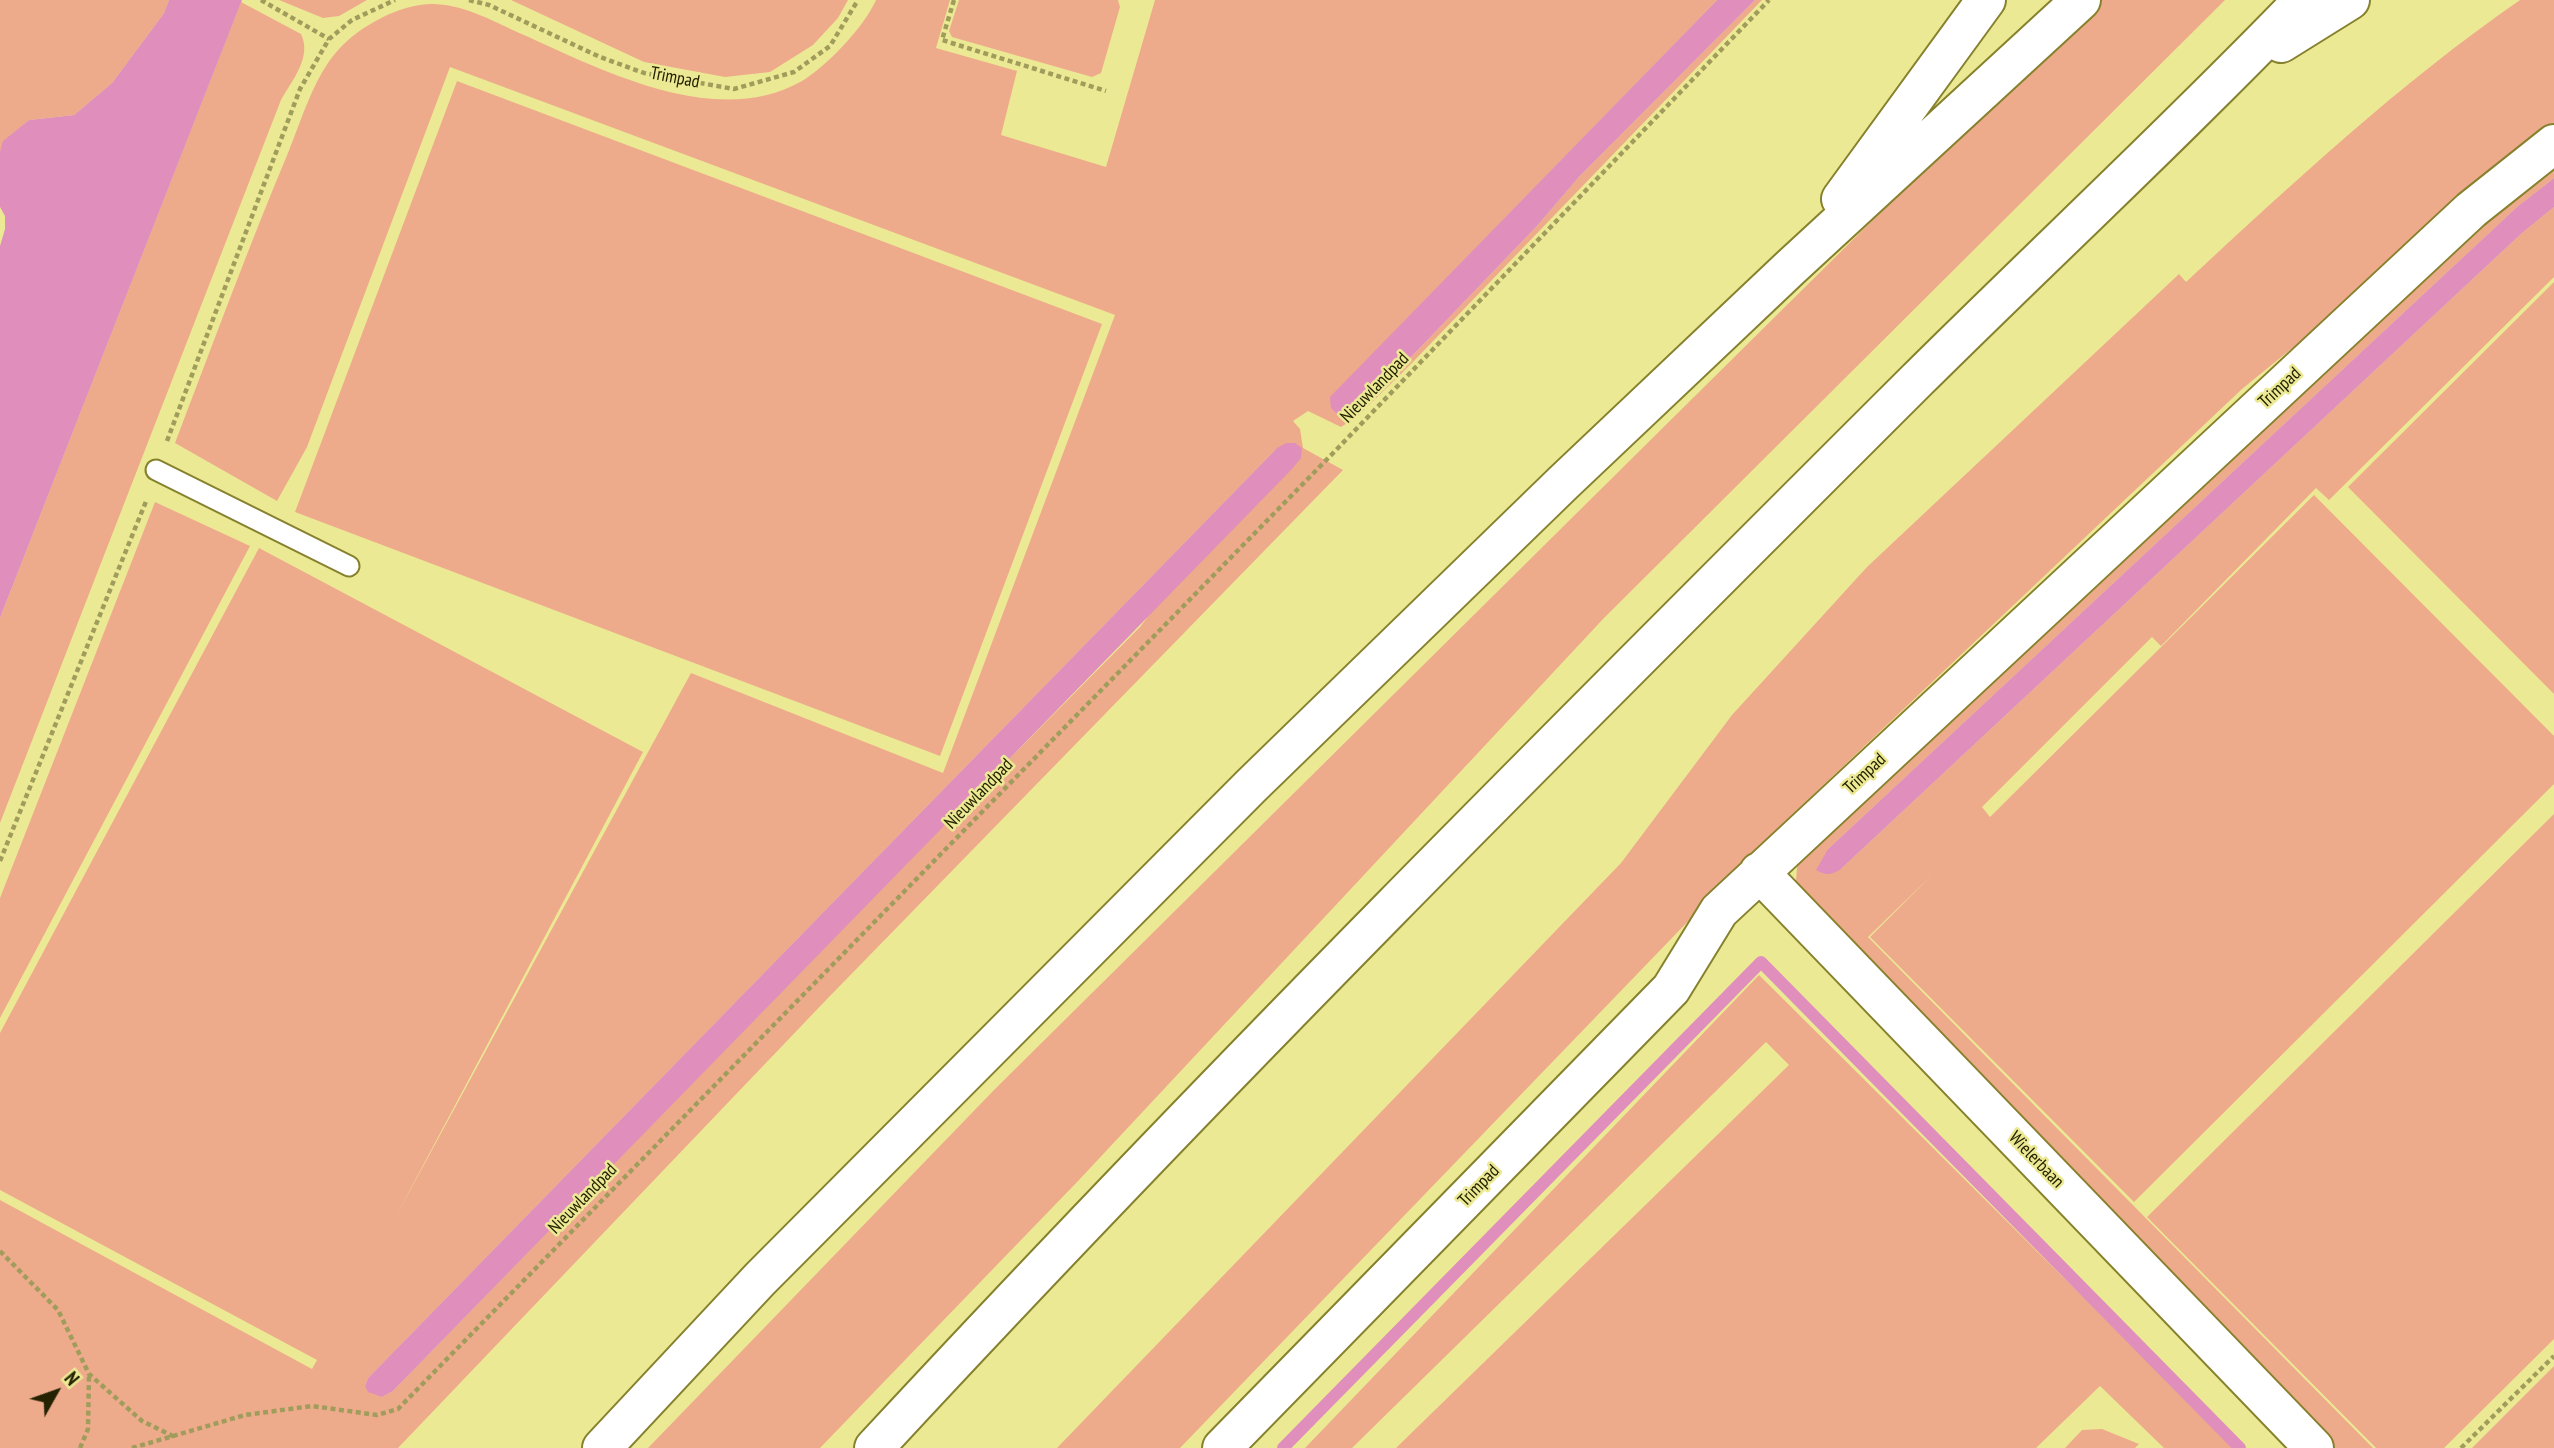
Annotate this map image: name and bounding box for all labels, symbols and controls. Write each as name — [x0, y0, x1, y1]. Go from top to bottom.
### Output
street label: Trimpad — [648, 63, 702, 93]
street label: Nieuwlandpad — [1336, 348, 1414, 428]
street label: Trimpad — [2254, 363, 2306, 413]
street label: Trimpad — [1839, 749, 1891, 799]
street label: Nieuwlandpad — [940, 754, 1018, 834]
street label: Wielerbaan — [2004, 1127, 2068, 1193]
street label: Nieuwlandpad — [544, 1159, 622, 1239]
street label: Trimpad — [1454, 1161, 1504, 1211]
north arrow — [21, 1357, 91, 1427]
text: N — [60, 1367, 85, 1390]

